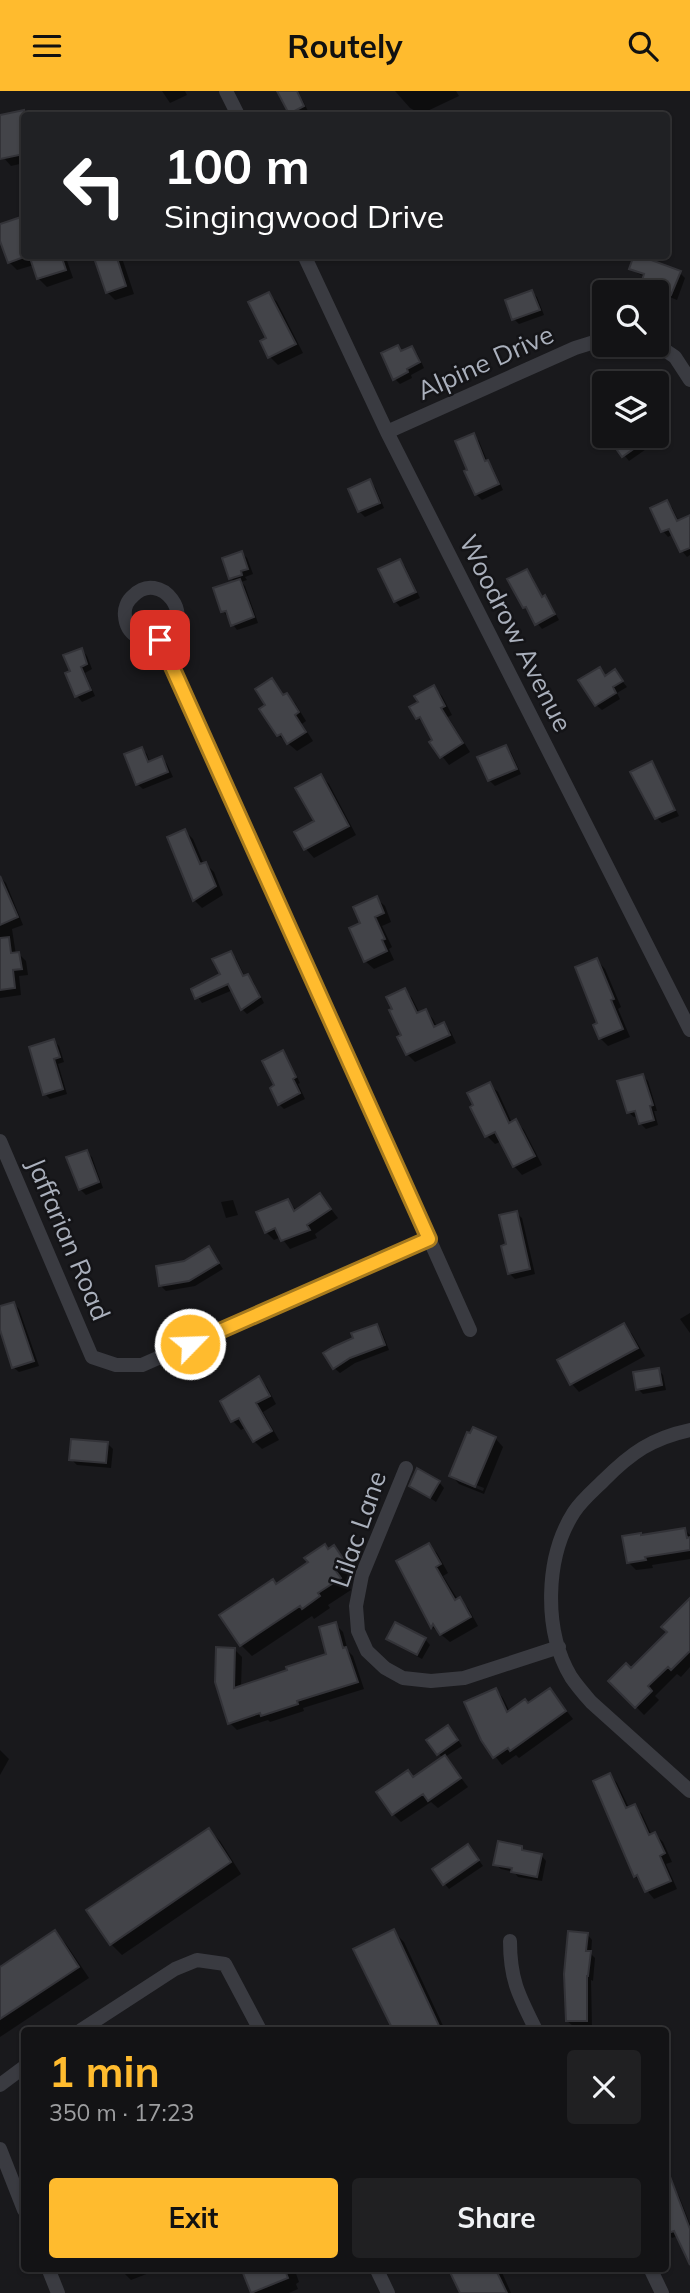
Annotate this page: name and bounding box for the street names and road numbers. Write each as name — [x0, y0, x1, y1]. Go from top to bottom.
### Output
street label: Alpine Drive — [412, 317, 558, 407]
street label: Woodrow Avenue — [452, 529, 580, 737]
street label: Jaffarian Road — [20, 1153, 118, 1325]
street label: Lilac Lane — [323, 1466, 393, 1592]

